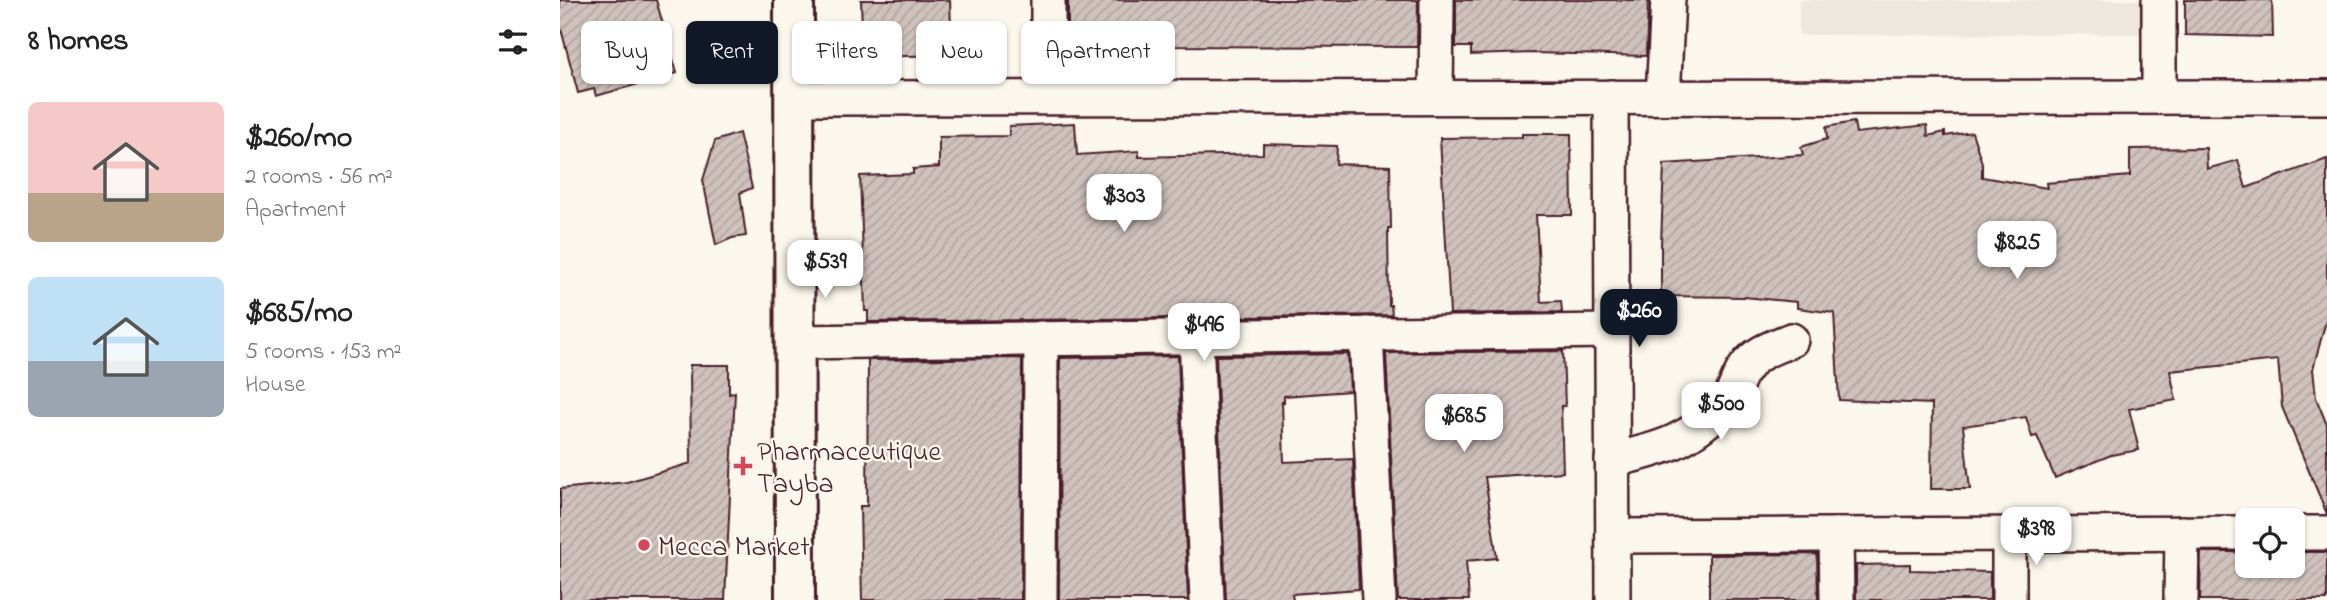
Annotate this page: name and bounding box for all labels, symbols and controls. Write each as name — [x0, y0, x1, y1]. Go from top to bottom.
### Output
text: 8 homes — [28, 20, 129, 64]
chip: Buy — [581, 21, 672, 84]
chip: Rent — [686, 21, 778, 84]
chip: Filters — [792, 21, 902, 84]
chip: New — [916, 21, 1007, 84]
chip: Apartment — [1021, 21, 1175, 84]
icon: filters — [494, 23, 532, 61]
text: $260/mo — [245, 117, 352, 161]
icon: home — [84, 130, 168, 214]
text: 2 rooms · 56 m² — [245, 161, 393, 194]
pin: $303 — [1083, 174, 1165, 234]
text: $303 — [1103, 180, 1145, 213]
text: Apartment — [245, 194, 346, 227]
pin: $825 — [1976, 222, 2058, 281]
text: $825 — [1993, 227, 2041, 260]
pin: $539 — [784, 240, 866, 300]
text: $539 — [803, 246, 847, 279]
pin: $260 — [1598, 290, 1680, 349]
text: $685/mo — [245, 292, 353, 336]
text: $260 — [1616, 295, 1662, 328]
pin: $496 — [1163, 304, 1245, 363]
icon: home — [84, 305, 168, 389]
text: $496 — [1184, 309, 1224, 342]
text: 5 rooms · 153 m² — [245, 336, 401, 369]
text: House — [245, 369, 305, 402]
pin: $500 — [1680, 382, 1762, 442]
text: $500 — [1698, 388, 1744, 421]
pin: $685 — [1423, 394, 1505, 454]
text: $685 — [1441, 400, 1487, 433]
place label: Pharmaceutique Tayba — [757, 433, 941, 506]
marker: Pharmaceutique Tayba — [735, 458, 751, 474]
pin: $398 — [1995, 508, 2077, 567]
map controls — [2235, 508, 2305, 578]
button: locate — [2235, 508, 2305, 578]
text: $398 — [2017, 513, 2055, 546]
place label: Mecca Market — [658, 528, 810, 569]
marker: Mecca Market — [636, 537, 652, 553]

